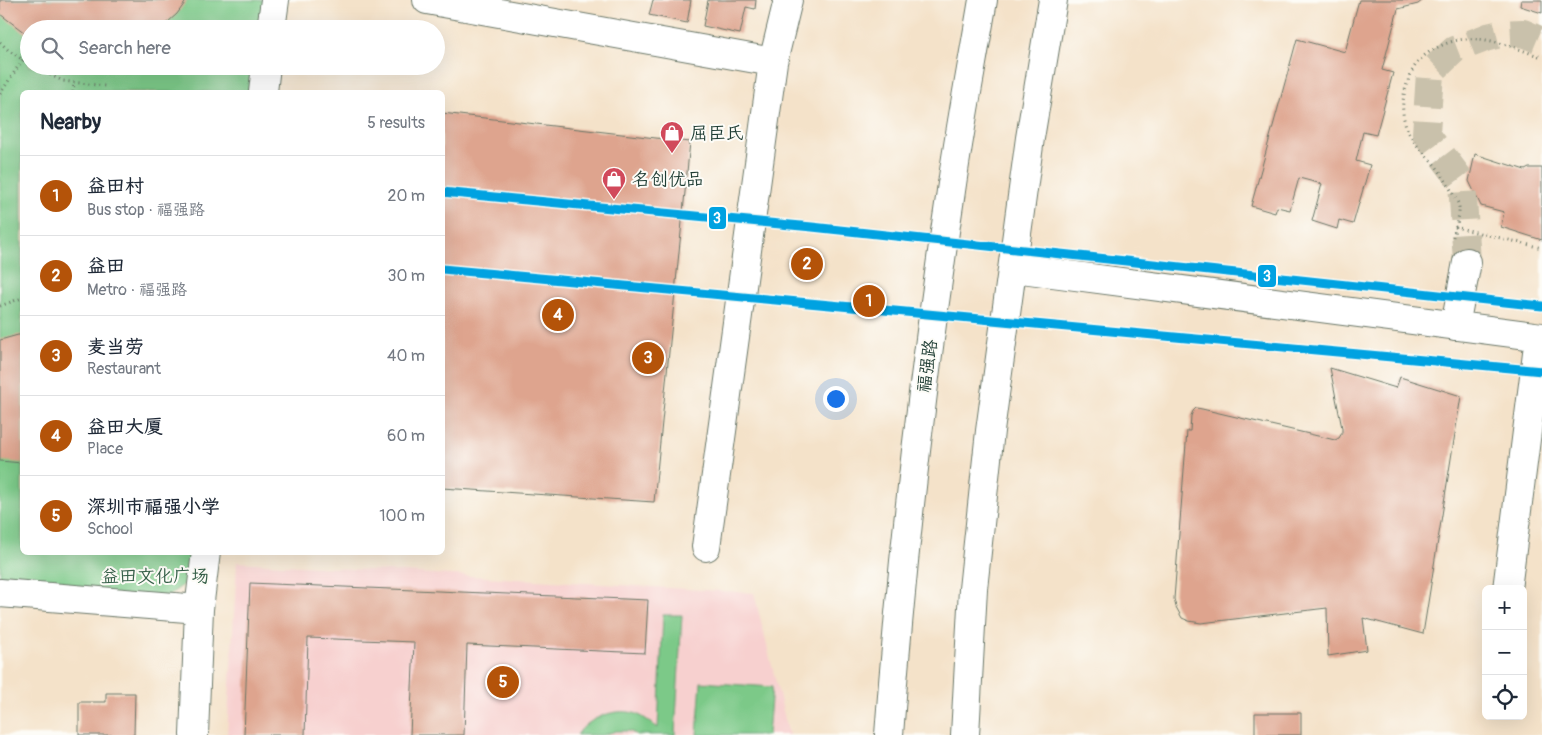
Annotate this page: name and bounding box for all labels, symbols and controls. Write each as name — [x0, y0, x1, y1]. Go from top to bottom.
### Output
search box — [20, 20, 445, 75]
icon: search — [38, 34, 66, 62]
text: Search here — [78, 36, 171, 60]
text: Nearby — [40, 109, 101, 136]
text: 5 results — [367, 113, 425, 133]
shop icon: 屈臣氏 — [659, 120, 685, 154]
place label: 屈臣氏 — [690, 122, 744, 145]
shop icon: 名创优品 — [601, 166, 627, 200]
place label: 名创优品 — [632, 168, 704, 191]
text: 益田村 — [87, 174, 144, 198]
text: 1 — [53, 186, 59, 206]
text: 20 m — [387, 186, 425, 206]
text: Bus stop · 福强路 — [87, 200, 205, 220]
line badge: 3 — [708, 206, 727, 230]
text: 3 — [713, 210, 721, 227]
pin: 2 — [791, 245, 823, 283]
text: 益田 — [87, 254, 125, 278]
line badge: 3 — [1257, 264, 1277, 288]
text: 2 — [52, 266, 60, 286]
text: 30 m — [387, 266, 425, 286]
text: 3 — [1263, 268, 1271, 285]
text: Metro · 福强路 — [87, 280, 187, 300]
pin: 1 — [853, 282, 885, 320]
pin: 4 — [542, 296, 574, 334]
text: 麦当劳 — [87, 335, 144, 359]
street label: 福强路 — [912, 338, 943, 394]
pin: 3 — [632, 339, 664, 377]
text: 3 — [52, 346, 60, 366]
text: 40 m — [387, 346, 425, 366]
text: Restaurant — [87, 359, 161, 379]
your location — [823, 386, 849, 412]
text: 益田大厦 — [87, 415, 163, 439]
text: 4 — [51, 426, 61, 446]
text: 60 m — [387, 426, 425, 446]
text: Place — [87, 439, 123, 459]
text: 深圳市福强小学 — [87, 495, 220, 519]
text: 5 — [52, 506, 60, 526]
text: 100 m — [379, 506, 425, 526]
text: School — [87, 519, 133, 539]
park label: 益田文化广场 — [101, 565, 209, 588]
map controls — [1482, 585, 1527, 720]
button: + — [1482, 585, 1527, 630]
button: − — [1482, 630, 1527, 675]
pin: 5 — [487, 663, 519, 701]
button: locate — [1482, 675, 1527, 720]

